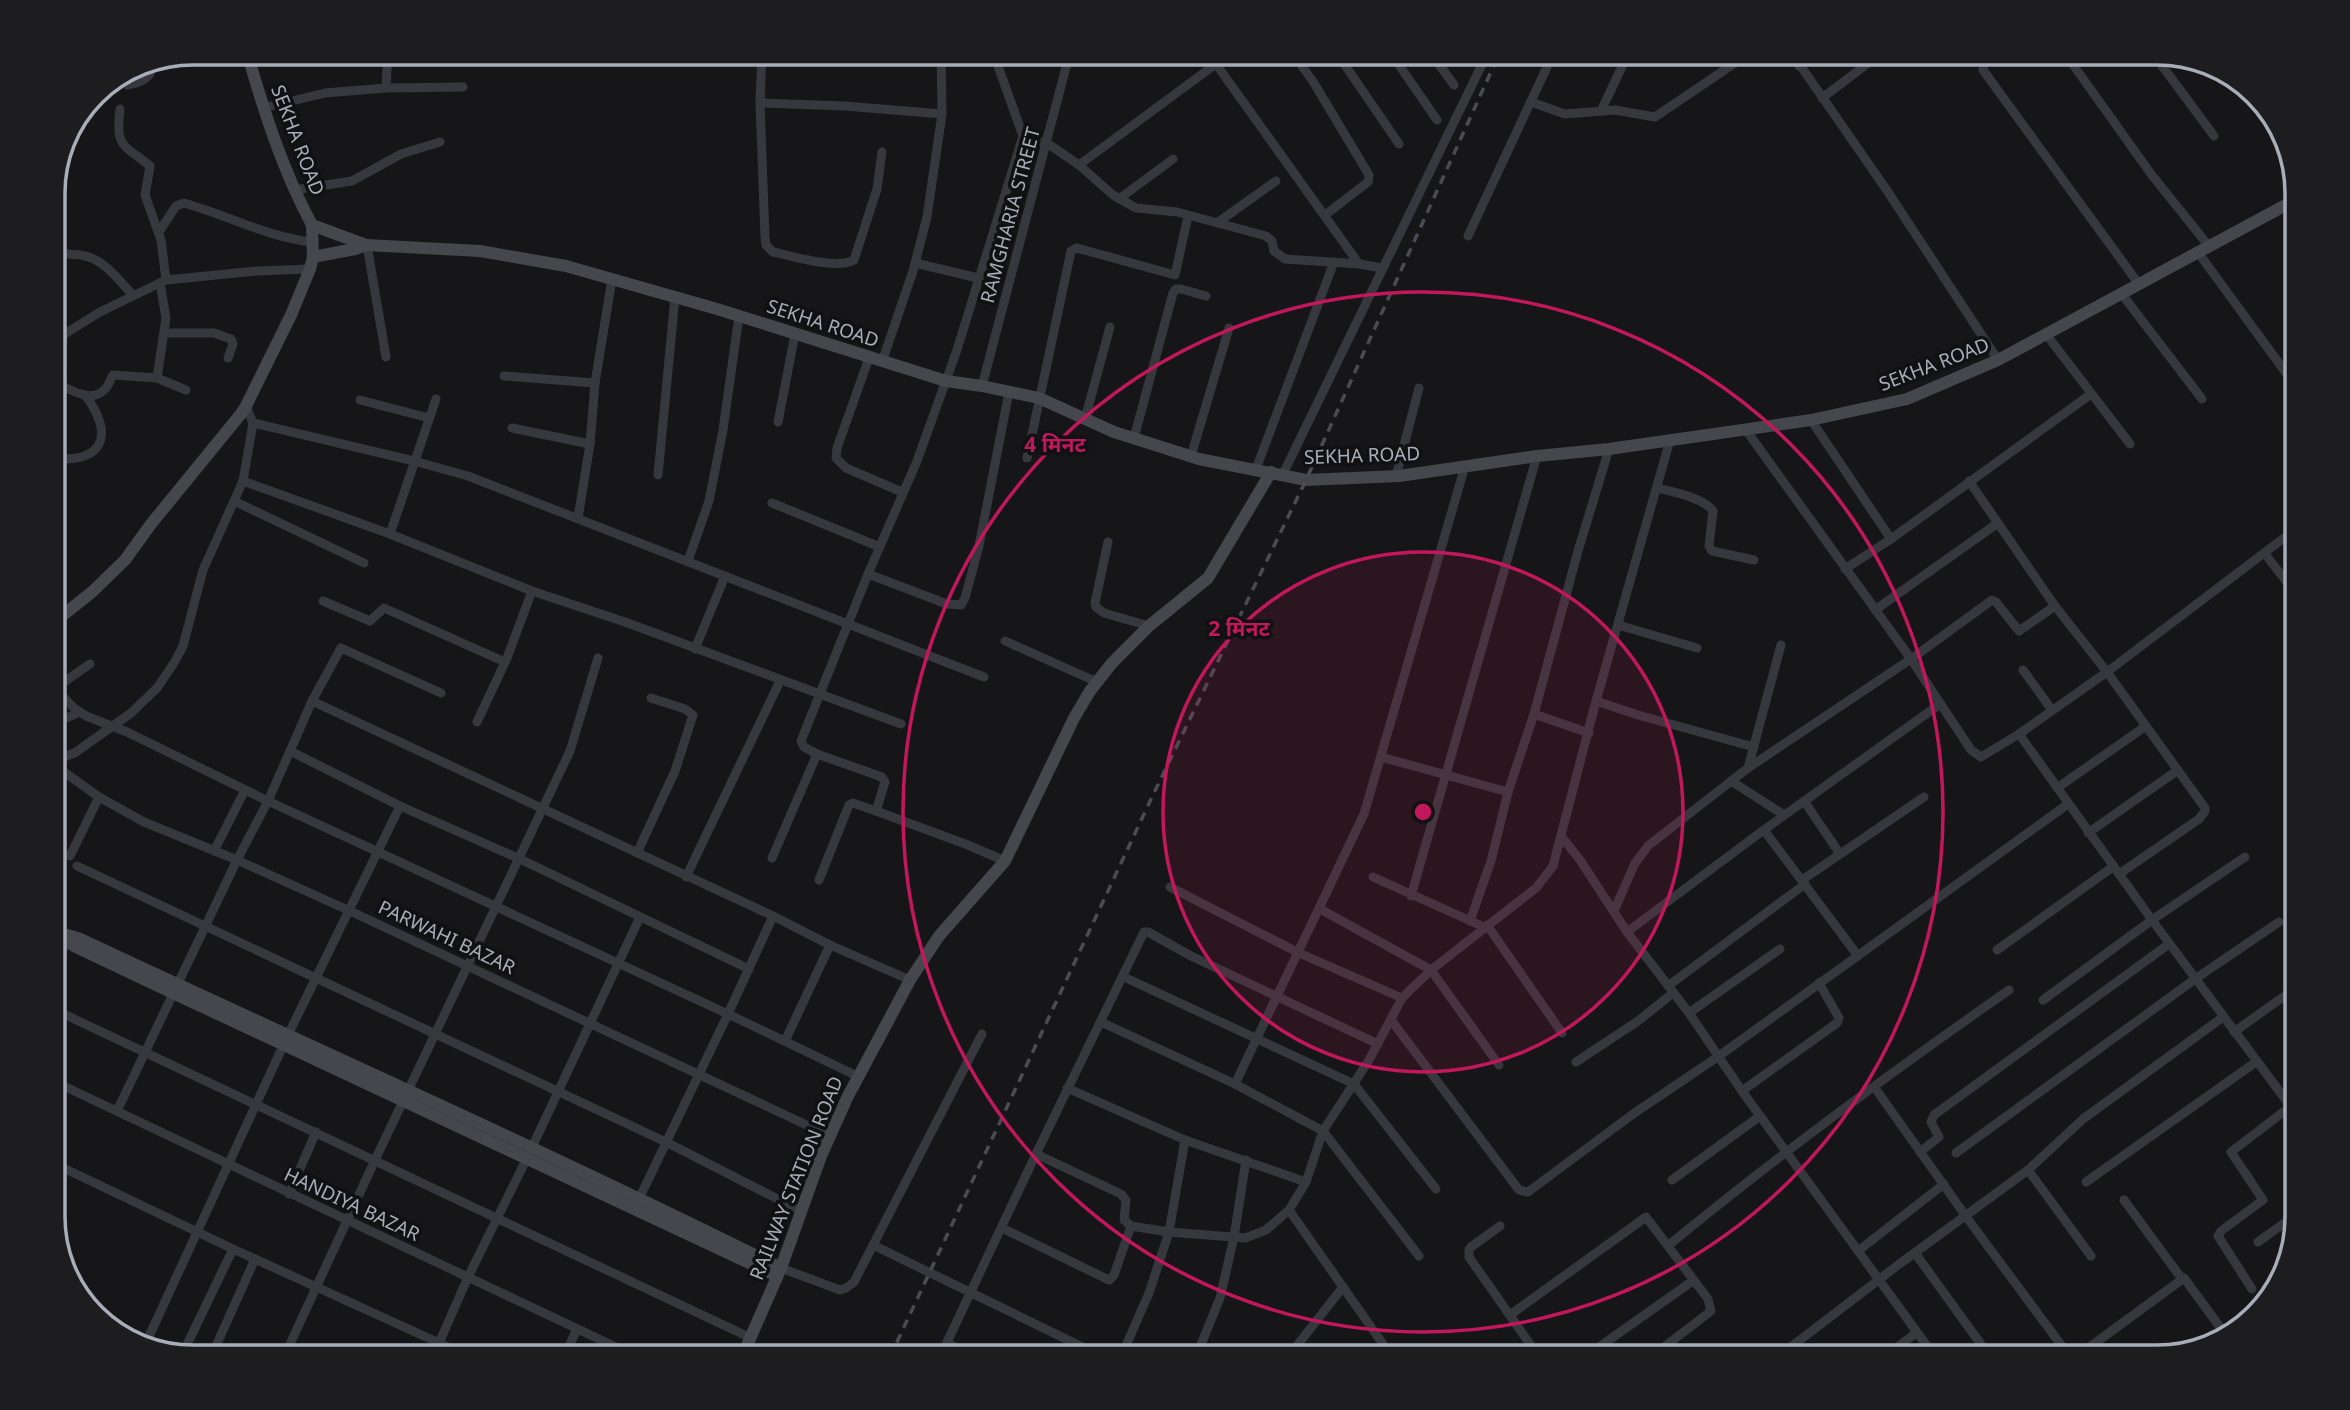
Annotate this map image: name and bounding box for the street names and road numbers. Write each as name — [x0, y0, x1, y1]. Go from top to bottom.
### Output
street label: SEKHA ROAD — [265, 81, 331, 199]
street label: RAMGHARIA STREET — [974, 124, 1046, 306]
street label: SEKHA ROAD — [764, 293, 882, 353]
street label: SEKHA ROAD — [1875, 331, 1993, 397]
street label: SEKHA ROAD — [1303, 440, 1421, 470]
street label: PARWAHI BAZAR — [374, 894, 520, 980]
street label: RAILWAY STATION ROAD — [743, 1072, 849, 1284]
street label: HANDIYA BAZAR — [280, 1161, 424, 1247]

